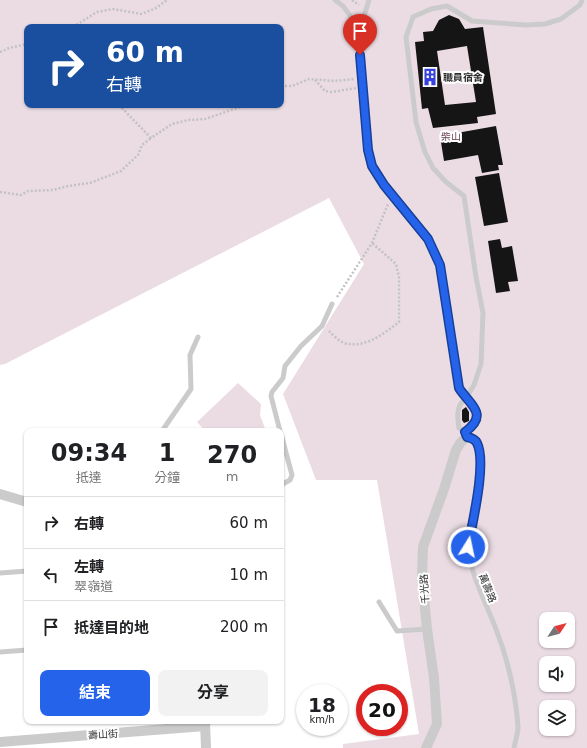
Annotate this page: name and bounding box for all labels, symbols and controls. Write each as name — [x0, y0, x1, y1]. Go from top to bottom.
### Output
pin — [343, 14, 377, 55]
icon: arrive — [349, 20, 371, 42]
text: 60 m — [106, 36, 184, 69]
icon: right — [40, 40, 92, 92]
building icon: 職員宿舍 — [420, 67, 440, 87]
place label: 職員宿舍 — [443, 72, 483, 83]
text: 右轉 — [106, 74, 142, 95]
park label: 柴山 — [441, 131, 461, 142]
text: 09:34 — [51, 439, 127, 467]
text: 1 — [159, 439, 175, 467]
text: 270 — [207, 441, 257, 469]
text: m — [226, 469, 238, 484]
text: 抵達 — [76, 470, 102, 485]
text: 分鐘 — [154, 470, 180, 485]
icon: right — [40, 512, 62, 534]
text: 60 m — [230, 514, 268, 532]
text: 右轉 — [74, 515, 104, 533]
position arrow — [447, 526, 489, 568]
text: 左轉 — [74, 558, 104, 576]
icon: left — [40, 564, 62, 586]
text: 10 m — [230, 566, 268, 584]
street label: 萬壽路 — [477, 572, 498, 604]
street label: 千光路 — [418, 574, 431, 604]
text: 翠嶺道 — [74, 579, 113, 594]
north arrow — [539, 612, 575, 648]
map controls — [539, 612, 575, 736]
icon: arrive — [40, 616, 62, 638]
text: 200 m — [220, 618, 268, 636]
text: 抵達目的地 — [74, 619, 149, 637]
button: sound — [539, 656, 575, 692]
button: 結束 — [40, 670, 150, 716]
button: 分享 — [158, 670, 268, 716]
speed limit sign: 20 — [356, 684, 408, 736]
text: 18 — [308, 693, 336, 717]
button: layers — [539, 700, 575, 736]
text: km/h — [309, 714, 335, 725]
street label: 壽山街 — [88, 728, 118, 741]

